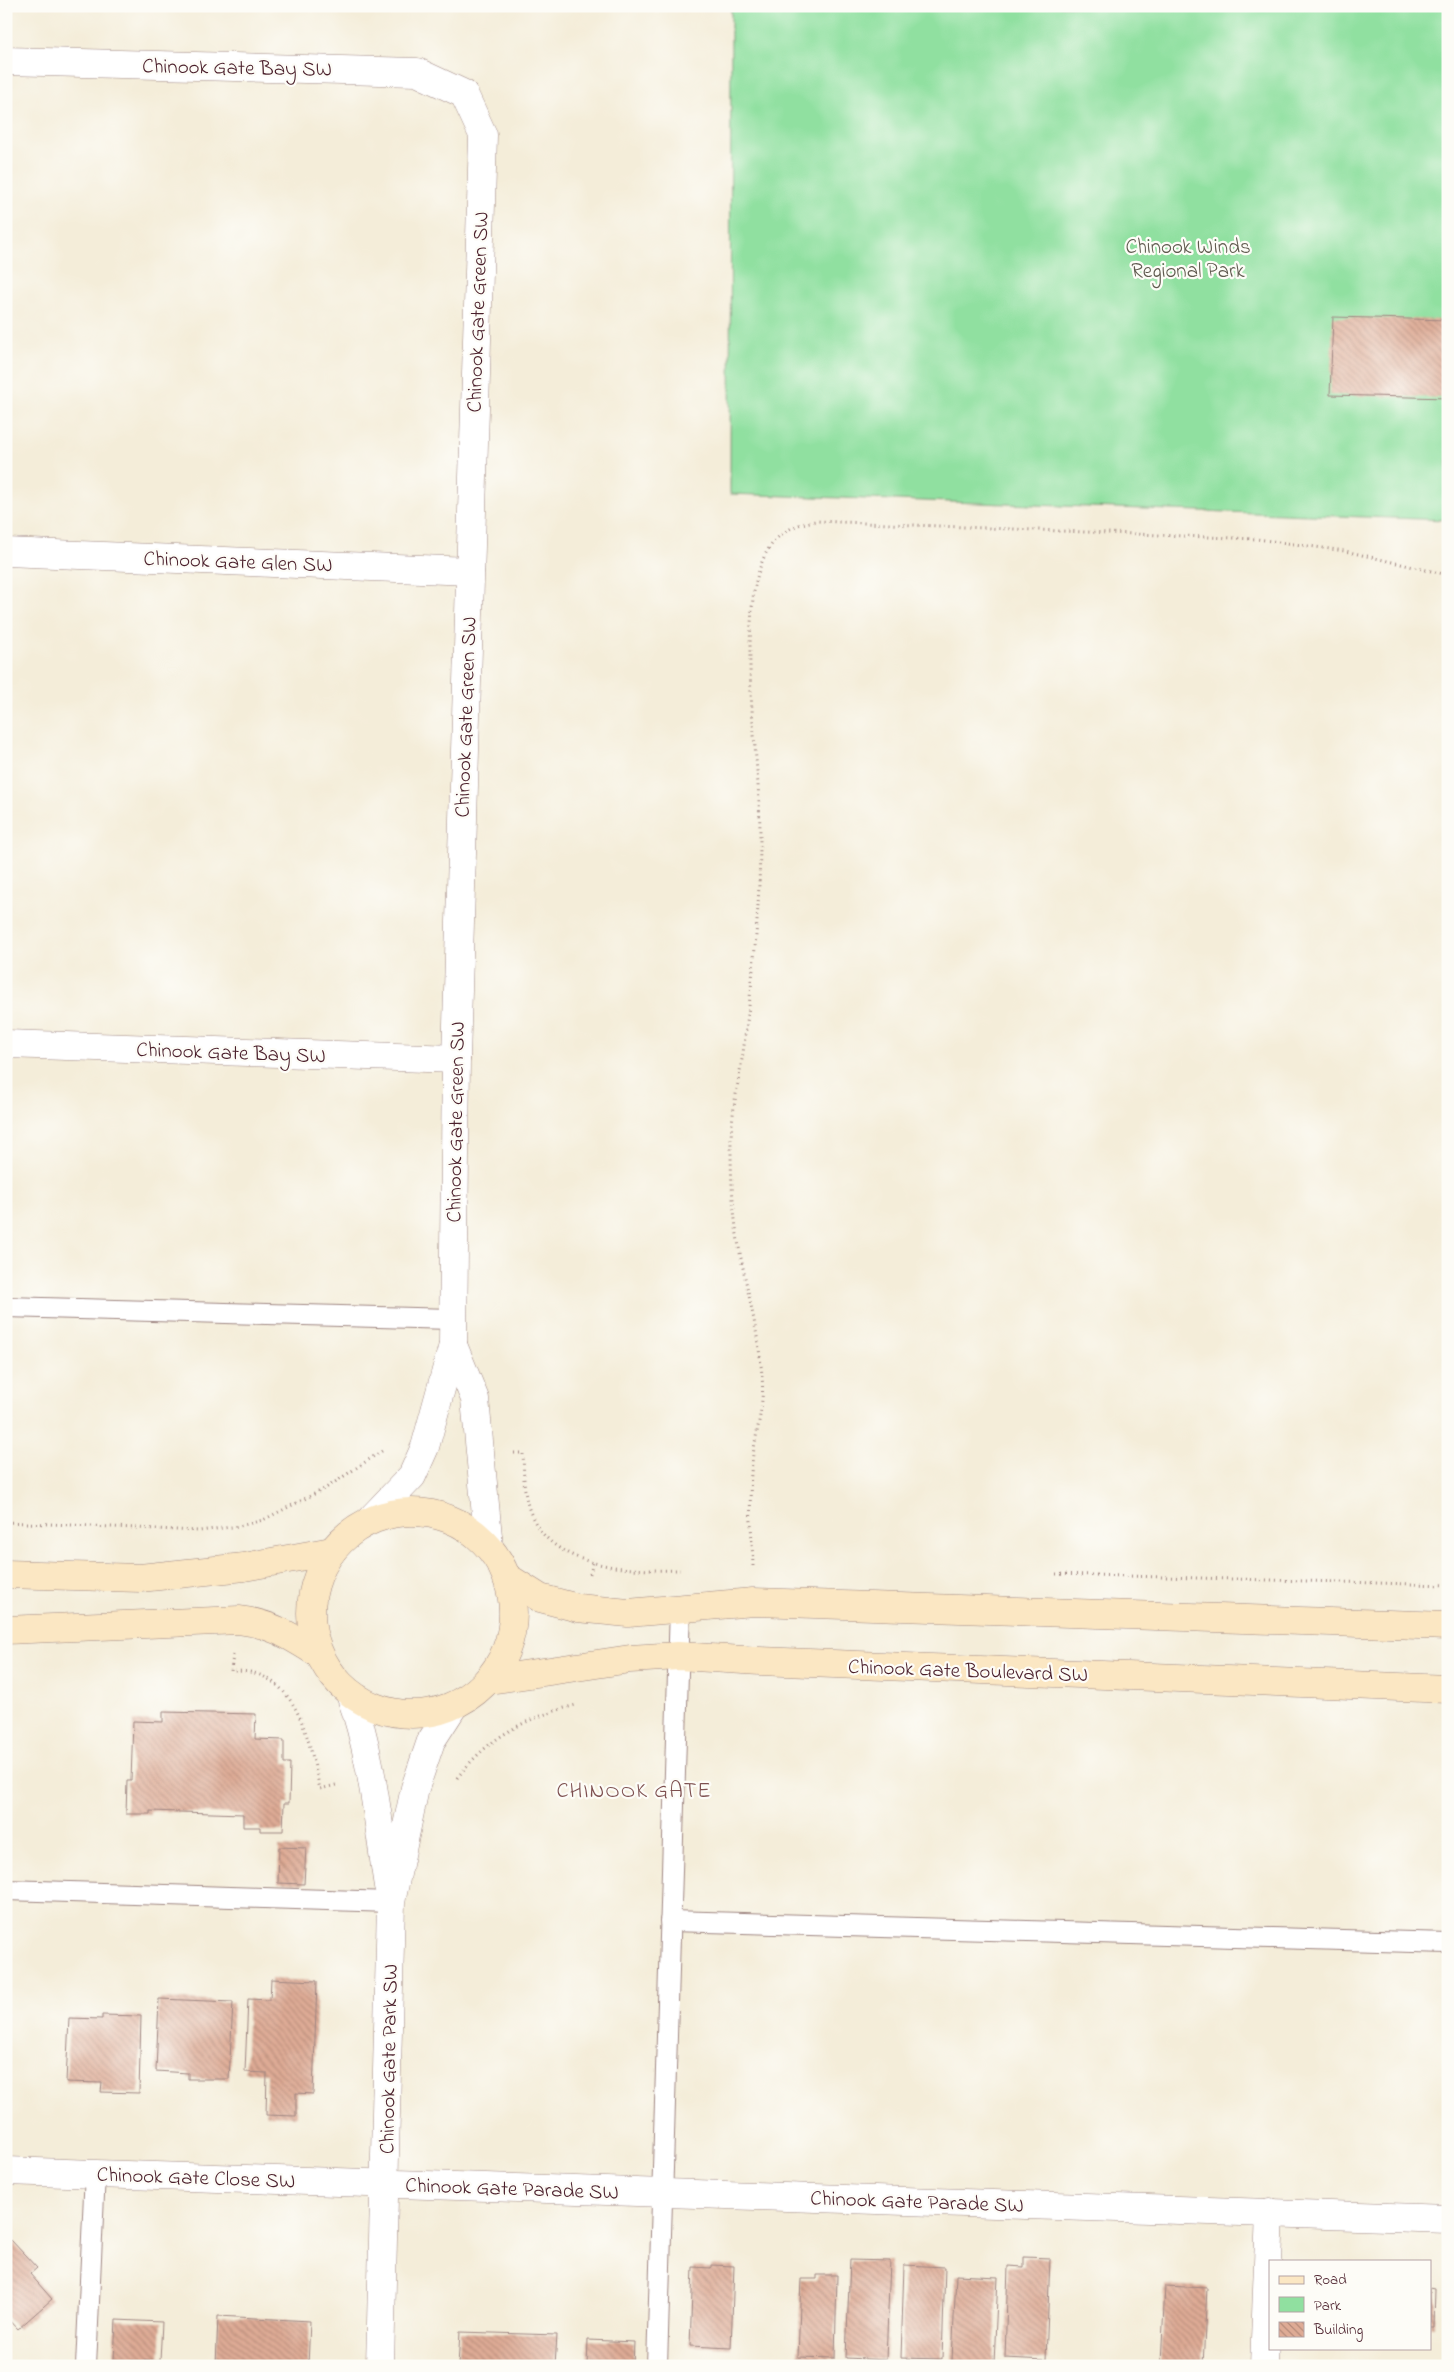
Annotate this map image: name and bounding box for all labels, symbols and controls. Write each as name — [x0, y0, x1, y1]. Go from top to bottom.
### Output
street label: Chinook Gate Bay SW — [142, 52, 332, 88]
street label: Chinook Gate Green SW — [460, 211, 498, 413]
park label: Chinook Winds Regional Park — [1125, 233, 1251, 289]
street label: Chinook Gate Glen SW — [143, 545, 333, 581]
street label: Chinook Gate Green SW — [448, 616, 486, 818]
street label: Chinook Gate Green SW — [440, 1021, 474, 1223]
street label: Chinook Gate Bay SW — [136, 1036, 326, 1074]
street label: Chinook Gate Boulevard SW — [847, 1653, 1088, 1691]
district label: CHINOOK GATE — [556, 1776, 712, 1808]
street label: Chinook Gate Park SW — [373, 1964, 407, 2155]
street label: Chinook Gate Close SW — [96, 2161, 296, 2197]
street label: Chinook Gate Parade SW — [405, 2171, 619, 2209]
street label: Chinook Gate Parade SW — [810, 2184, 1024, 2222]
legend — [1269, 2260, 1432, 2350]
text: Road — [1314, 2269, 1347, 2291]
text: Park — [1314, 2295, 1342, 2317]
text: Building — [1313, 2319, 1363, 2342]

